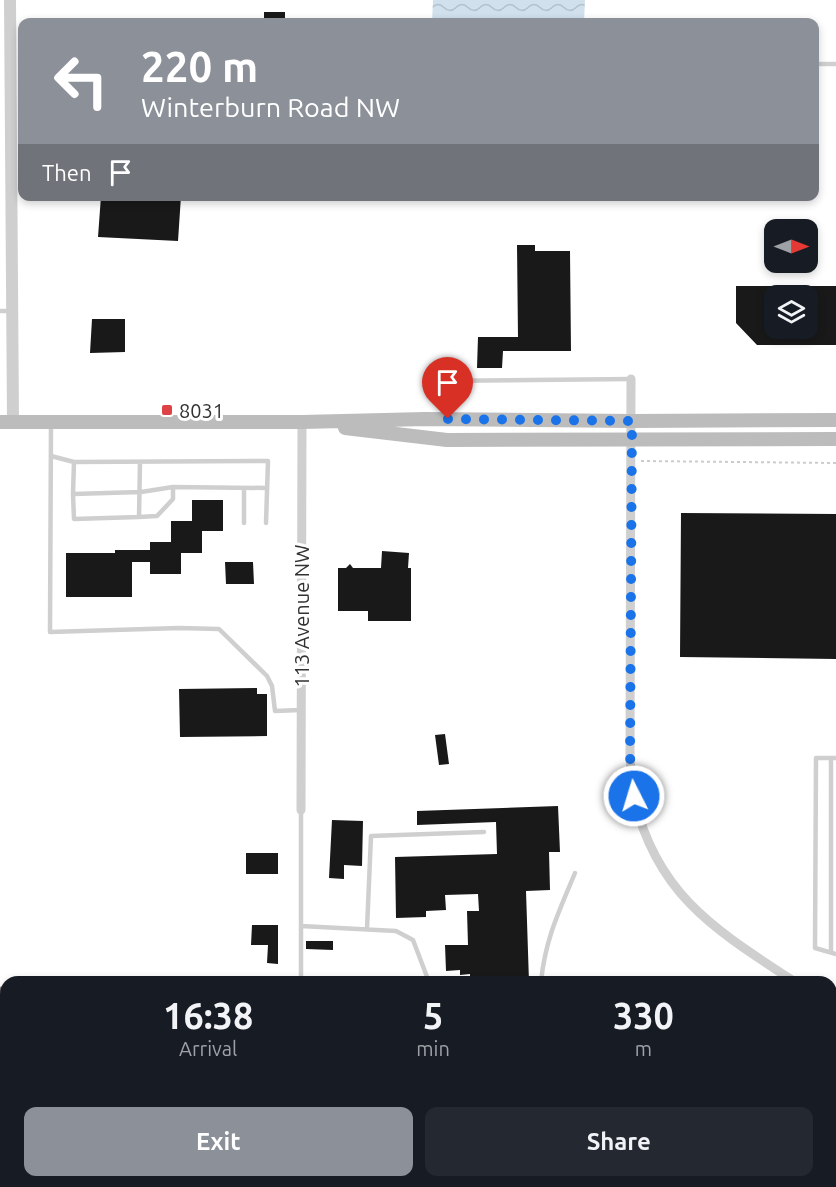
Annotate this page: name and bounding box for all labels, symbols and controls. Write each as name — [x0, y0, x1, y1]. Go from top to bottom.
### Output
icon: left — [42, 42, 120, 120]
text: 220 m — [141, 43, 258, 90]
text: Winterburn Road NW — [141, 92, 400, 122]
icon: arrive — [104, 156, 137, 189]
text: Then — [42, 160, 92, 185]
north arrow — [764, 219, 818, 273]
map controls — [764, 219, 818, 339]
button: layers — [764, 285, 818, 339]
pin — [422, 357, 473, 419]
icon: arrive — [431, 366, 464, 399]
place label: 8031 — [179, 399, 224, 422]
marker: 8031 — [160, 403, 174, 417]
street label: 113 Avenue NW — [290, 544, 313, 688]
position arrow — [602, 764, 666, 828]
text: 16:38 — [163, 995, 253, 1036]
text: 5 — [423, 995, 443, 1036]
text: 330 — [613, 995, 674, 1036]
text: Arrival — [179, 1037, 237, 1060]
text: min — [416, 1037, 450, 1060]
text: m — [635, 1037, 652, 1060]
button: Exit — [24, 1107, 413, 1176]
button: Share — [425, 1107, 813, 1176]

